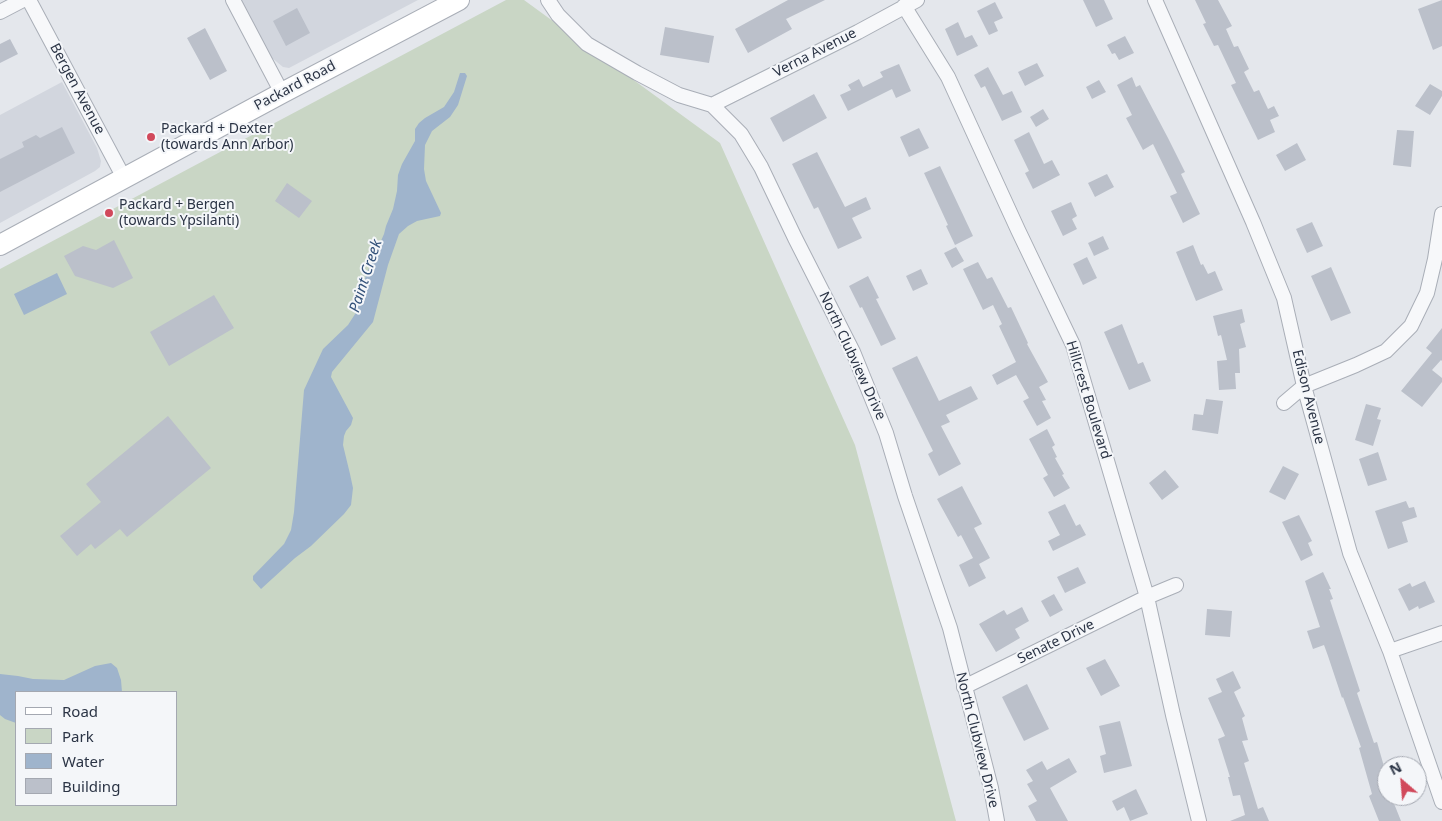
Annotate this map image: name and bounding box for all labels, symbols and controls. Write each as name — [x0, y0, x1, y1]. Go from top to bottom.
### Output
street label: Verna Avenue — [771, 25, 859, 81]
street label: Bergen Avenue — [46, 41, 108, 137]
street label: Packard Road — [251, 58, 339, 114]
place label: Packard + Dexter (towards Ann Arbor) — [161, 121, 293, 154]
marker: Packard + Dexter (towards Ann Arbor) — [145, 131, 157, 143]
place label: Packard + Bergen (towards Ypsilanti) — [119, 197, 239, 230]
marker: Packard + Bergen (towards Ypsilanti) — [103, 207, 115, 219]
water label: Paint Creek — [346, 237, 386, 315]
street label: North Clubview Drive — [815, 289, 889, 423]
street label: Hillcrest Boulevard — [1062, 339, 1114, 461]
street label: Edison Avenue — [1288, 348, 1328, 446]
street label: Senate Drive — [1015, 616, 1097, 668]
street label: North Clubview Drive — [952, 670, 1002, 810]
legend — [15, 691, 178, 806]
text: Road — [62, 701, 98, 721]
text: Park — [62, 726, 94, 746]
text: Water — [62, 751, 104, 771]
north arrow — [1377, 756, 1427, 806]
text: N — [1386, 757, 1405, 779]
text: Building — [62, 776, 120, 796]

